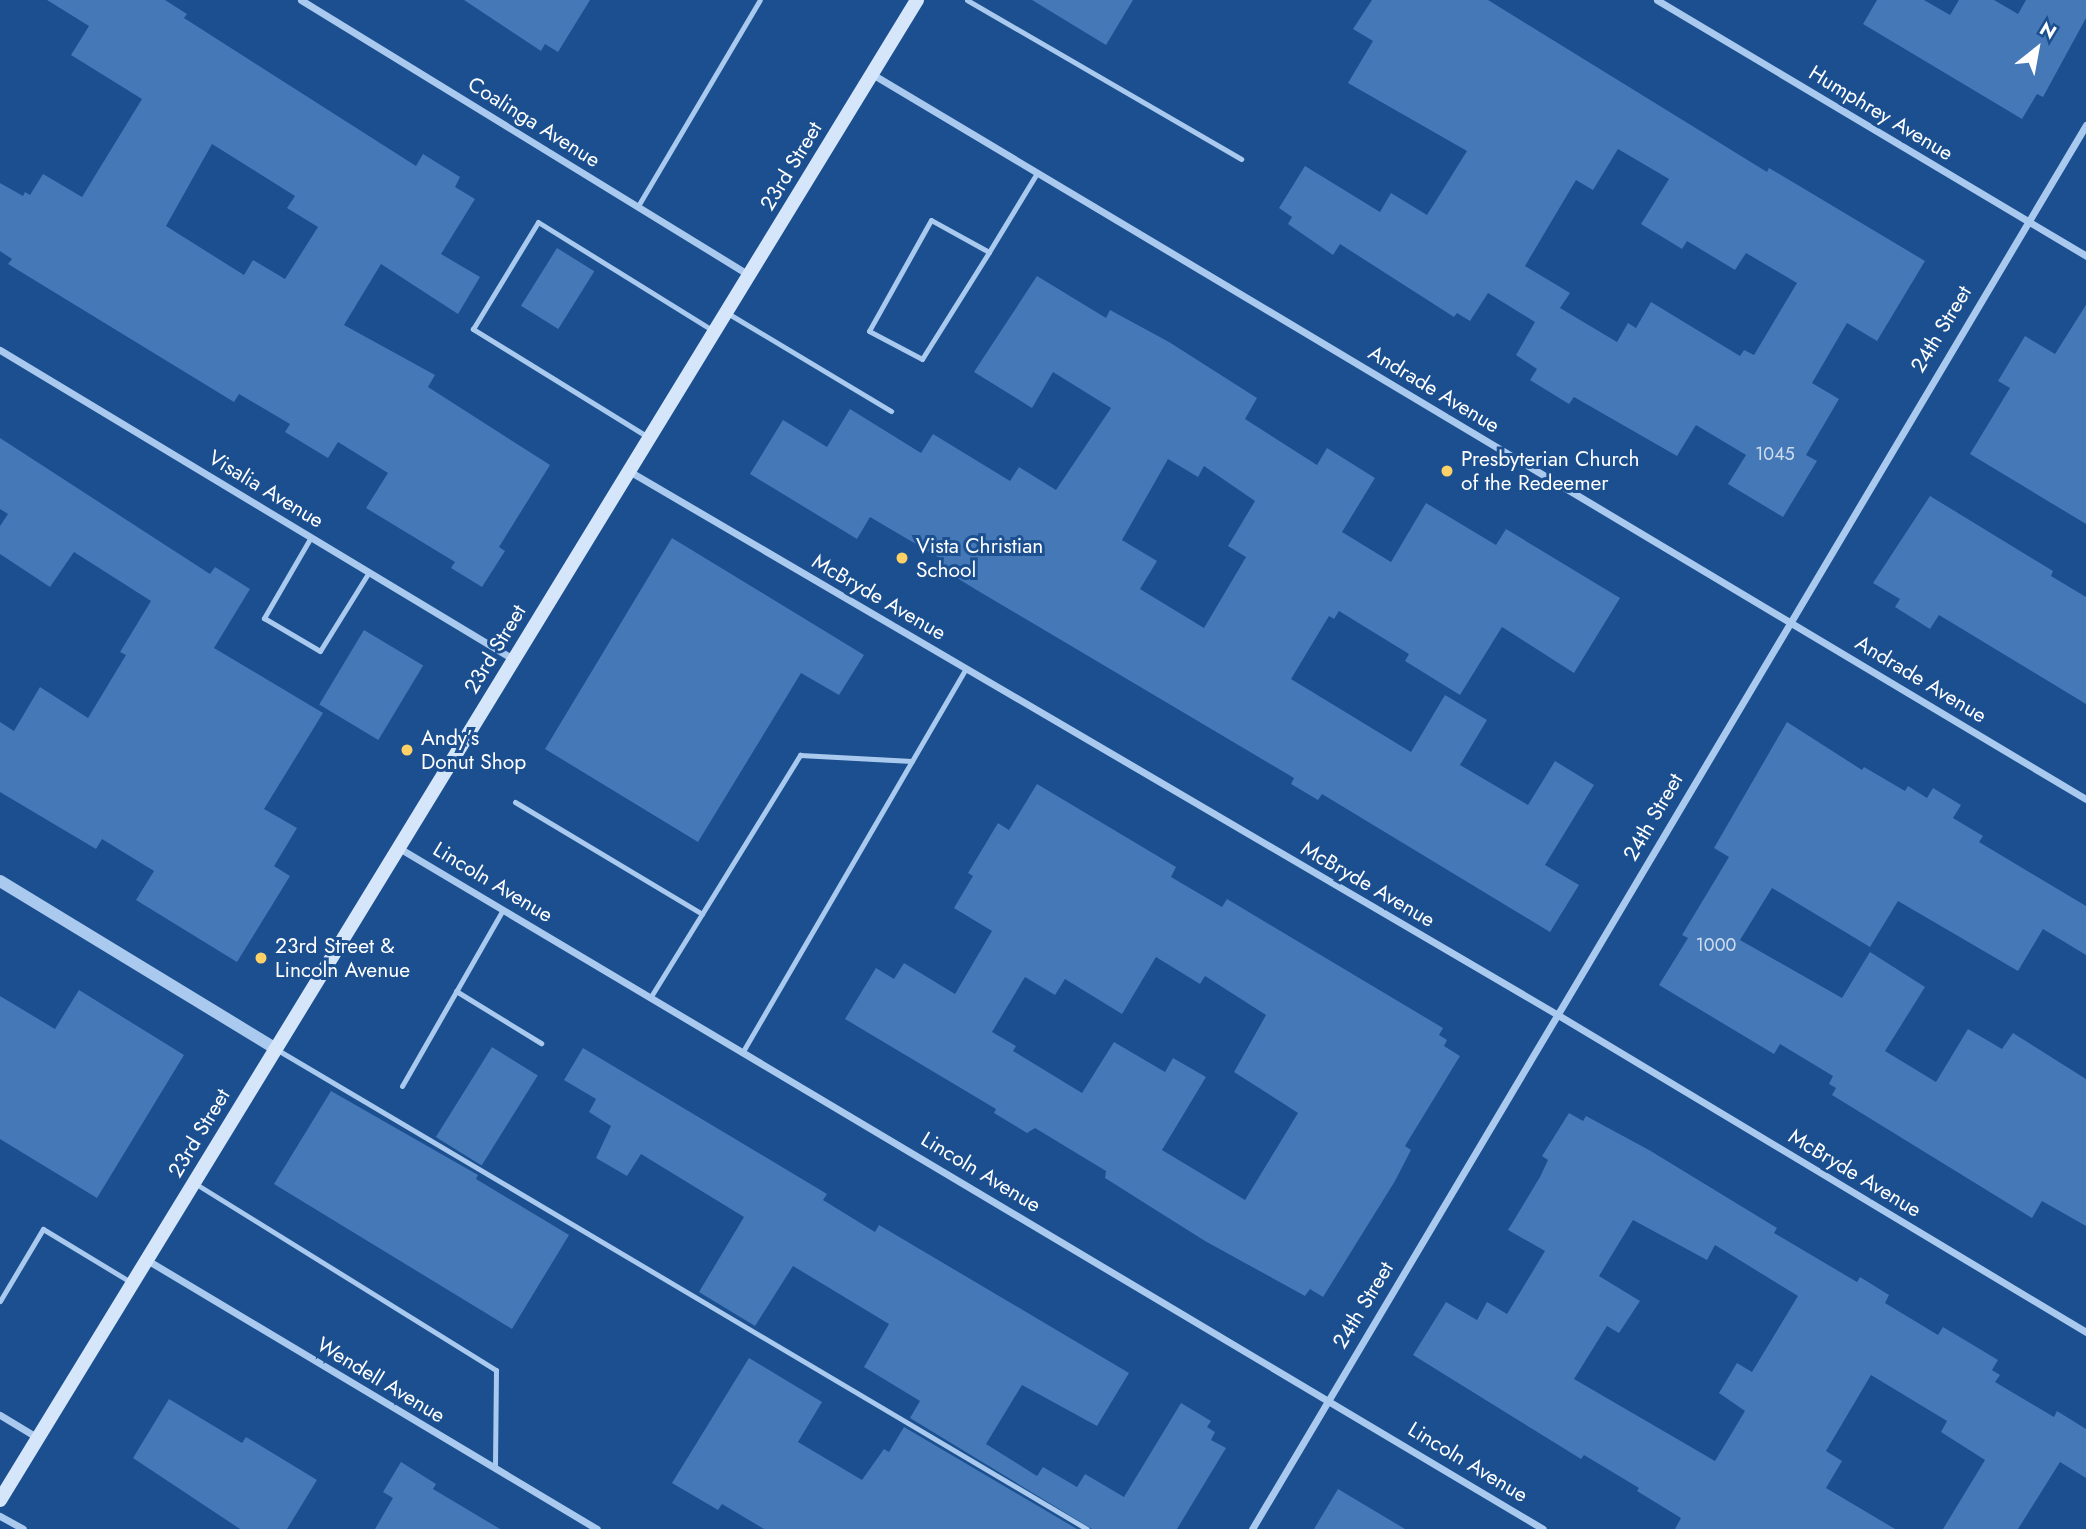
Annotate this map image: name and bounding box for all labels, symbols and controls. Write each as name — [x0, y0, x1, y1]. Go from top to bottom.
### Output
north arrow — [2002, 14, 2072, 84]
text: N — [2035, 15, 2061, 46]
street label: Humphrey Avenue — [1804, 60, 1958, 166]
street label: Coalinga Avenue — [463, 71, 605, 173]
street label: 23rd Street — [755, 117, 827, 215]
street label: 24th Street — [1905, 281, 1977, 377]
street label: Andrade Avenue — [1364, 340, 1504, 438]
house number: 1045 — [1755, 443, 1795, 465]
street label: Visalia Avenue — [204, 445, 328, 533]
place label: Presbyterian Church of the Redeemer — [1461, 446, 1639, 496]
marker: Presbyterian Church of the Redeemer — [1439, 463, 1455, 479]
place label: Vista Christian School — [916, 533, 1043, 583]
street label: McBryde Avenue — [808, 549, 950, 645]
marker: Vista Christian School — [894, 550, 910, 566]
street label: 23rd Street — [459, 600, 531, 698]
street label: Andrade Avenue — [1851, 630, 1991, 728]
place label: Andy’s Donut Shop — [421, 725, 526, 775]
marker: Andy’s Donut Shop — [399, 742, 415, 758]
street label: 24th Street — [1618, 769, 1688, 865]
street label: Lincoln Avenue — [429, 836, 557, 928]
street label: McBryde Avenue — [1297, 836, 1439, 932]
place label: 23rd Street & Lincoln Avenue — [275, 933, 410, 983]
house number: 1000 — [1696, 934, 1736, 956]
marker: 23rd Street & Lincoln Avenue — [253, 950, 269, 966]
street label: 23rd Street — [163, 1084, 235, 1182]
street label: McBryde Avenue — [1784, 1123, 1926, 1223]
street label: Lincoln Avenue — [917, 1126, 1045, 1218]
street label: 24th Street — [1327, 1257, 1399, 1353]
street label: Wendell Avenue — [312, 1332, 450, 1428]
street label: Lincoln Avenue — [1404, 1416, 1532, 1508]

